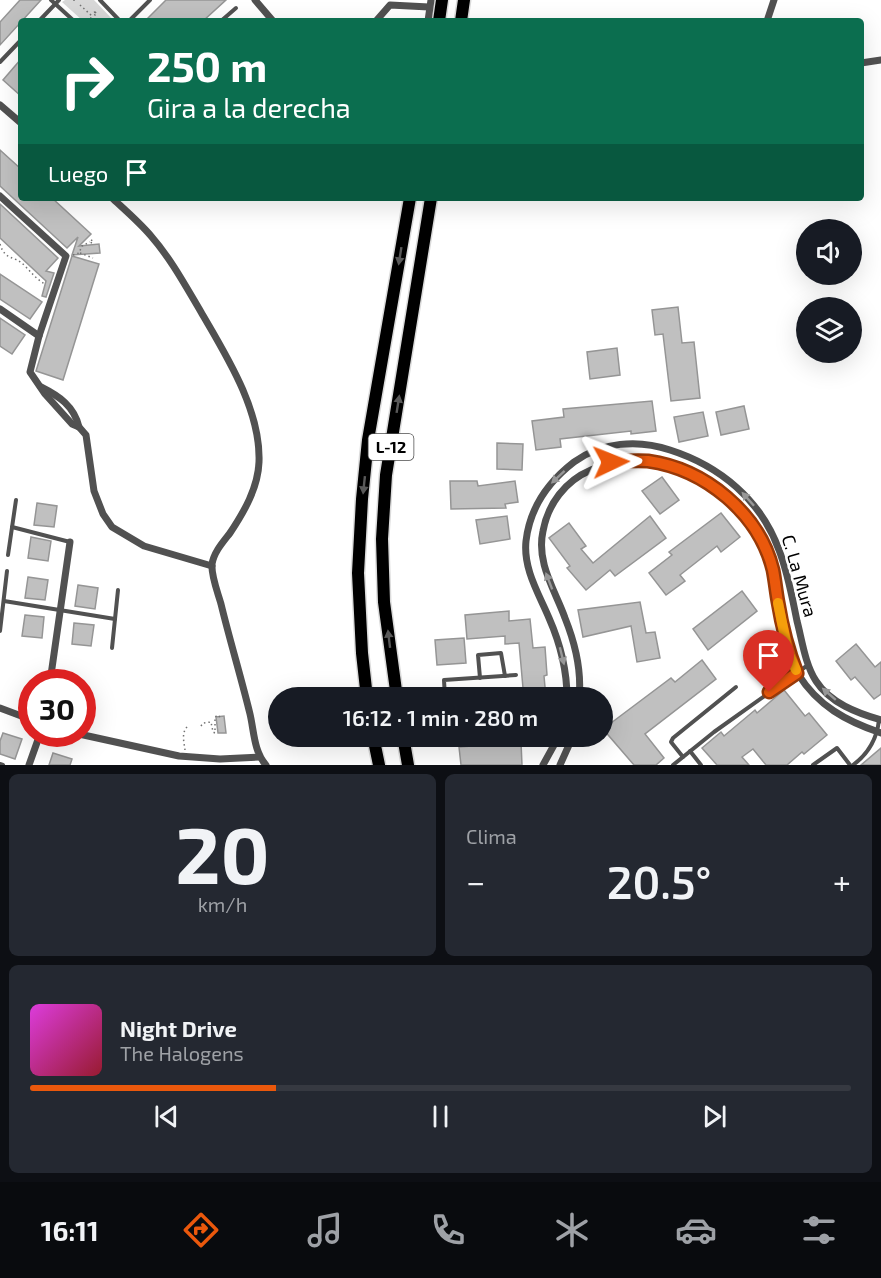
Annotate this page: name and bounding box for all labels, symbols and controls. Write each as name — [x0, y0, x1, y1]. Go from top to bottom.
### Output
text: 250 m — [147, 40, 267, 90]
icon: right — [48, 42, 126, 120]
text: Gira a la derecha — [147, 91, 351, 123]
icon: arrive — [120, 156, 153, 189]
text: Luego — [48, 160, 108, 186]
map controls — [796, 219, 862, 363]
button: sound — [796, 219, 862, 285]
one-way arrow — [396, 246, 405, 265]
button: layers — [796, 297, 862, 363]
one-way arrow — [393, 394, 402, 413]
position arrow — [579, 430, 643, 494]
road number: L-12 — [368, 434, 414, 460]
one-way arrow — [550, 470, 565, 484]
one-way arrow — [359, 476, 369, 495]
one-way arrow — [741, 491, 755, 506]
street label: C. La Mura — [778, 532, 822, 619]
one-way arrow — [544, 572, 554, 590]
one-way arrow — [385, 630, 394, 649]
pin — [743, 630, 794, 692]
icon: arrive — [752, 639, 785, 672]
one-way arrow — [557, 647, 567, 666]
speed limit sign: 30 — [18, 669, 96, 747]
one-way arrow — [821, 688, 837, 701]
text: 16:12 · 1 min · 280 m — [343, 704, 538, 730]
text: 20 — [175, 806, 270, 900]
text: Clima — [466, 824, 517, 848]
text: 20.5° — [607, 854, 711, 908]
text: − — [466, 861, 485, 901]
text: + — [833, 861, 851, 901]
text: km/h — [198, 892, 247, 916]
text: Night Drive — [120, 1015, 237, 1041]
text: The Halogens — [120, 1041, 244, 1065]
icon: previous — [150, 1100, 183, 1133]
icon: pause — [424, 1100, 457, 1133]
icon: next — [698, 1100, 731, 1133]
icon: directions — [180, 1209, 222, 1251]
icon: music — [304, 1209, 346, 1251]
icon: phone — [427, 1209, 469, 1251]
icon: climate — [551, 1209, 593, 1251]
icon: car — [675, 1209, 717, 1251]
icon: filters — [798, 1209, 840, 1251]
text: 16:11 — [41, 1214, 99, 1246]

